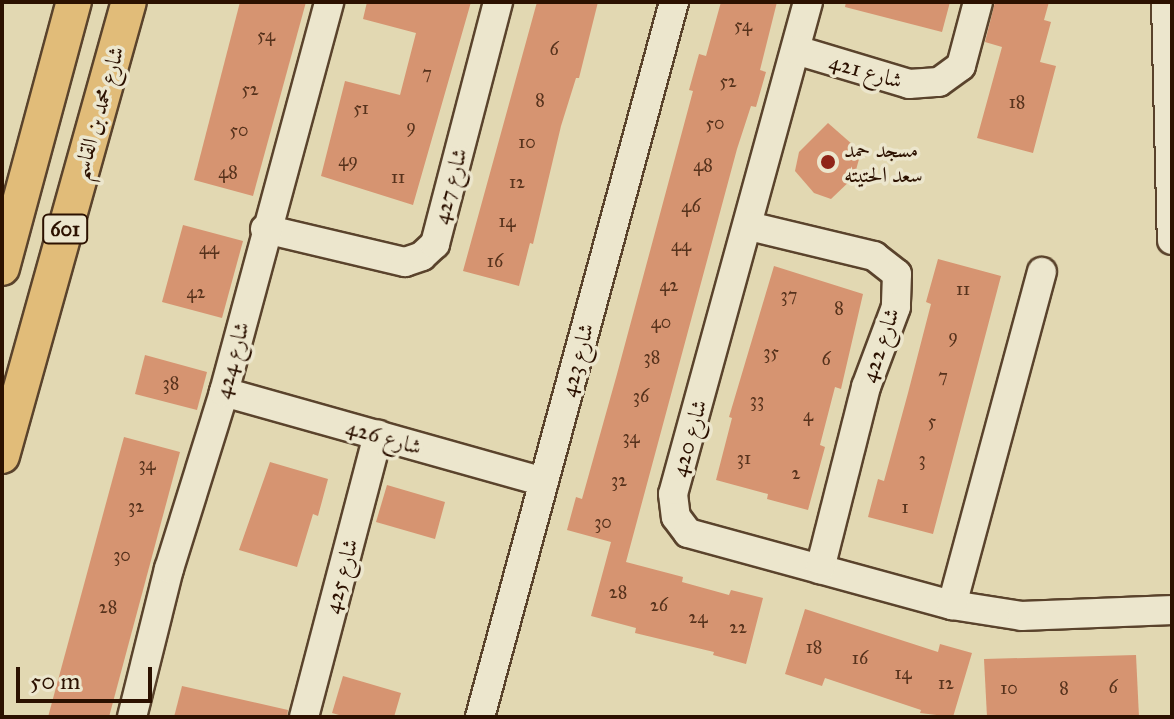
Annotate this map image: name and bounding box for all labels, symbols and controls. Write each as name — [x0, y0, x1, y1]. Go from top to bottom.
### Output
house number: 54 — [734, 14, 752, 36]
house number: 54 — [257, 24, 275, 46]
house number: 6 — [549, 38, 559, 60]
street label: شارع محمد بن القاسم — [66, 43, 130, 183]
street label: شارع 421 — [826, 48, 906, 94]
house number: 7 — [422, 62, 432, 84]
house number: 52 — [719, 70, 737, 92]
house number: 52 — [241, 78, 259, 100]
house number: 8 — [535, 89, 545, 111]
house number: 18 — [1009, 91, 1025, 113]
house number: 51 — [353, 97, 369, 119]
house number: 50 — [706, 112, 724, 134]
house number: 9 — [406, 115, 416, 137]
house number: 50 — [230, 119, 248, 141]
house number: 10 — [518, 131, 536, 153]
place label: مسجد حمد سعد الحتيته — [844, 136, 923, 188]
street label: شارع 427 — [427, 145, 473, 227]
house number: 49 — [338, 149, 358, 171]
marker: مسجد حمد سعد الحتيته — [819, 153, 837, 171]
house number: 48 — [693, 154, 713, 176]
house number: 48 — [218, 161, 238, 183]
house number: 11 — [391, 166, 405, 188]
house number: 12 — [509, 171, 525, 193]
house number: 46 — [681, 195, 701, 217]
house number: 14 — [498, 210, 516, 232]
road number: 601 — [41, 213, 89, 245]
house number: 44 — [671, 234, 691, 256]
house number: 44 — [199, 237, 219, 259]
house number: 16 — [487, 250, 503, 272]
house number: 42 — [660, 274, 678, 296]
house number: 11 — [956, 278, 970, 300]
house number: 42 — [187, 281, 205, 303]
house number: 37 — [781, 284, 797, 306]
house number: 8 — [834, 297, 844, 319]
street label: شارع 422 — [855, 304, 905, 386]
house number: 40 — [651, 311, 671, 333]
street label: شارع 424 — [209, 319, 255, 401]
street label: شارع 423 — [555, 320, 599, 400]
house number: 9 — [948, 325, 958, 347]
house number: 35 — [763, 341, 779, 363]
house number: 38 — [644, 346, 660, 368]
house number: 6 — [821, 348, 831, 370]
house number: 7 — [938, 365, 948, 387]
house number: 38 — [163, 372, 179, 394]
house number: 36 — [633, 385, 649, 407]
house number: 33 — [750, 389, 764, 411]
street label: شارع 420 — [665, 396, 713, 480]
house number: 4 — [803, 404, 813, 426]
house number: 5 — [928, 410, 936, 432]
street label: شارع 426 — [343, 414, 425, 460]
house number: 34 — [622, 426, 640, 448]
house number: 31 — [737, 447, 751, 469]
house number: 3 — [918, 448, 926, 470]
house number: 34 — [138, 453, 156, 475]
house number: 2 — [792, 462, 800, 484]
house number: 32 — [611, 469, 627, 491]
house number: 32 — [128, 495, 144, 517]
house number: 1 — [901, 496, 909, 518]
house number: 30 — [594, 511, 612, 533]
street label: شارع 425 — [318, 536, 364, 616]
house number: 30 — [113, 544, 131, 566]
house number: 28 — [609, 581, 627, 603]
house number: 26 — [650, 594, 668, 616]
house number: 28 — [99, 596, 117, 618]
house number: 24 — [689, 606, 707, 628]
house number: 22 — [729, 616, 747, 638]
house number: 18 — [806, 636, 822, 658]
house number: 16 — [852, 647, 868, 669]
scale bar — [20, 651, 156, 701]
house number: 14 — [894, 662, 912, 684]
text: 50 m — [30, 666, 80, 696]
house number: 12 — [938, 672, 954, 694]
house number: 6 — [1108, 676, 1118, 698]
house number: 10 — [1000, 677, 1018, 699]
house number: 8 — [1059, 677, 1069, 699]

